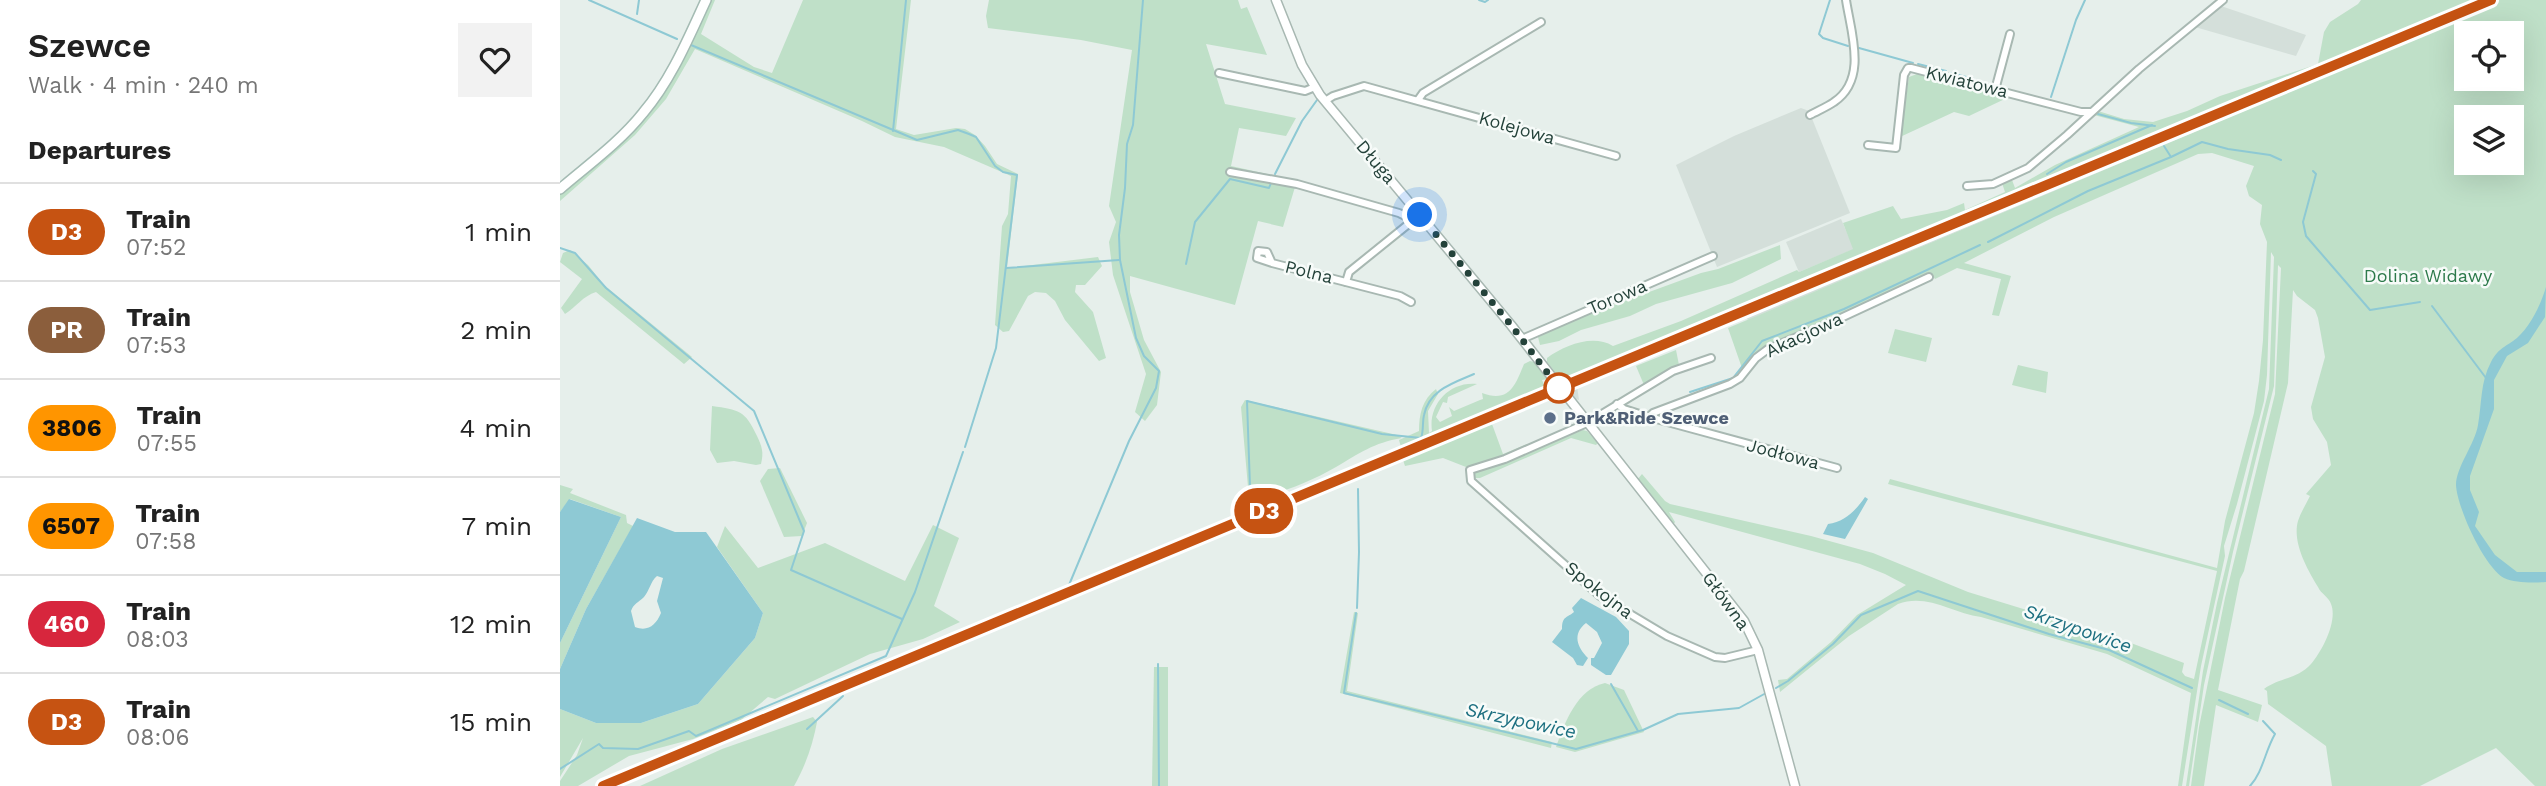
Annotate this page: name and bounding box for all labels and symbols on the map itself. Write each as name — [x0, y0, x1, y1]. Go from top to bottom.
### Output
street label: Kwiatowa — [1924, 61, 2010, 102]
street label: Kolejowa — [1477, 107, 1558, 148]
street label: Długa — [1352, 136, 1401, 188]
your location — [1402, 197, 1437, 232]
street label: Polna — [1283, 255, 1335, 288]
park label: Dolina Widawy — [2364, 265, 2493, 286]
street label: Torowa — [1584, 275, 1650, 318]
street label: Akacjowa — [1762, 308, 1846, 361]
unlabelled marker — [1544, 373, 1574, 403]
place label: Park&Ride Szewce — [1564, 407, 1729, 428]
marker: Park&Ride Szewce — [1542, 410, 1558, 426]
street label: Jodłowa — [1744, 434, 1822, 473]
line badge: D3 — [1232, 488, 1296, 534]
street label: Spokojna — [1561, 557, 1637, 623]
street label: Główna — [1698, 568, 1754, 634]
water label: Skrzypowice — [2021, 599, 2135, 658]
water label: Skrzypowice — [1463, 698, 1578, 743]

